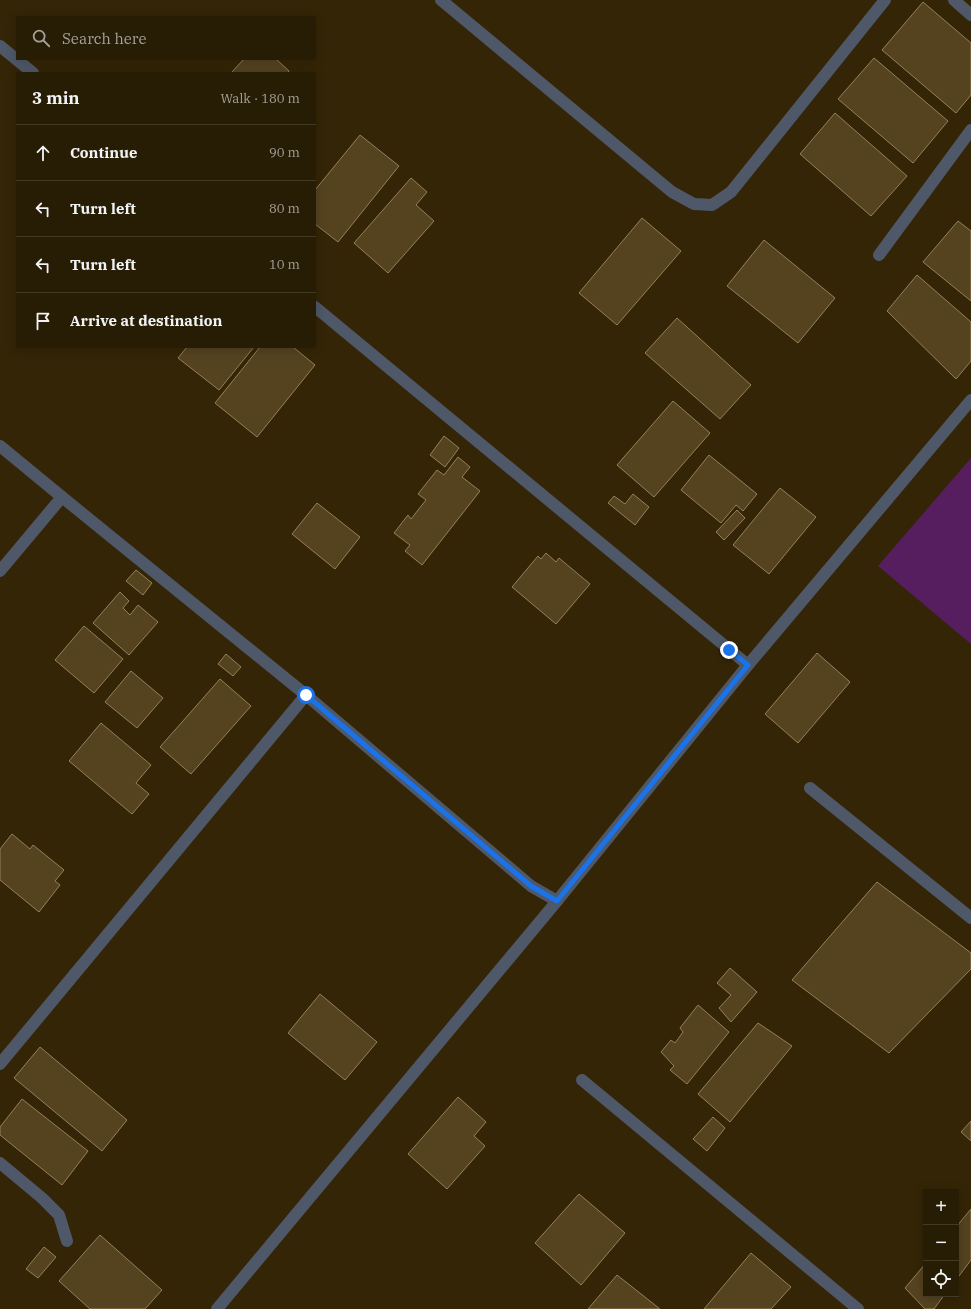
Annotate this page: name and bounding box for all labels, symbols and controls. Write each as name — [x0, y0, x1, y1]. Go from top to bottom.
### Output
search box — [16, 16, 316, 60]
icon: search — [30, 27, 52, 49]
text: Search here — [62, 29, 147, 48]
text: 3 min — [32, 87, 80, 109]
text: Walk · 180 m — [221, 90, 300, 107]
icon: ahead — [32, 142, 54, 164]
text: Continue — [70, 143, 137, 162]
text: 90 m — [269, 144, 300, 161]
icon: left — [32, 198, 54, 220]
text: Turn left — [70, 199, 136, 218]
text: 80 m — [269, 200, 300, 217]
icon: left — [32, 254, 54, 276]
text: Turn left — [70, 255, 136, 274]
text: 10 m — [269, 256, 300, 273]
icon: arrive — [32, 310, 54, 332]
text: Arrive at destination — [70, 311, 222, 330]
route end — [720, 641, 738, 659]
route start — [297, 686, 315, 704]
map controls — [923, 1189, 959, 1297]
button: + — [923, 1189, 959, 1225]
button: − — [923, 1225, 959, 1261]
button: locate — [923, 1261, 959, 1297]

